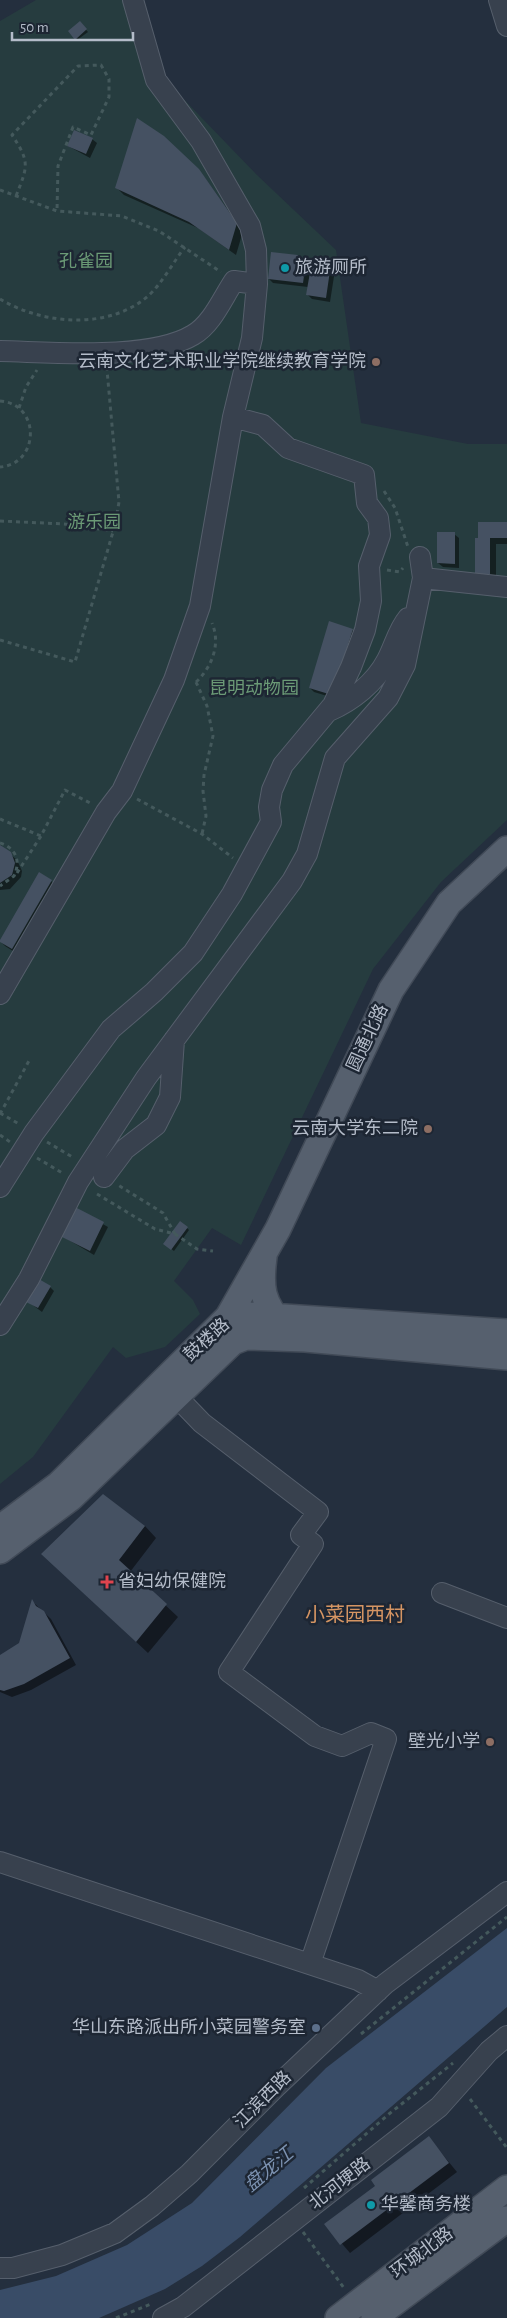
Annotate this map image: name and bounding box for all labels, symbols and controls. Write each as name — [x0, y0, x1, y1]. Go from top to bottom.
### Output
scale bar — [12, 10, 134, 42]
text: 50 m — [20, 20, 49, 35]
park label: 孔雀园 — [59, 251, 113, 271]
place label: 旅游厕所 — [295, 257, 367, 277]
marker: 旅游厕所 — [279, 262, 291, 274]
place label: 云南文化艺术职业学院继续教育学院 — [78, 351, 366, 371]
marker: 云南文化艺术职业学院继续教育学院 — [370, 356, 382, 368]
park label: 游乐园 — [67, 512, 121, 532]
park label: 昆明动物园 — [209, 678, 299, 698]
street label: 圆通北路 — [343, 1001, 391, 1074]
place label: 云南大学东二院 — [292, 1118, 418, 1138]
marker: 云南大学东二院 — [422, 1123, 434, 1135]
street label: 鼓楼路 — [180, 1314, 233, 1365]
place label: 省妇幼保健院 — [118, 1571, 226, 1591]
marker: 省妇幼保健院 — [100, 1575, 114, 1589]
district label: 小菜园西村 — [305, 1604, 405, 1625]
place label: 壁光小学 — [408, 1731, 480, 1751]
marker: 壁光小学 — [484, 1736, 496, 1748]
place label: 华山东路派出所小菜园警务室 — [72, 2017, 306, 2037]
marker: 华山东路派出所小菜园警务室 — [310, 2022, 322, 2034]
street label: 江滨西路 — [230, 2067, 295, 2132]
water label: 盘龙江 — [240, 2142, 298, 2196]
street label: 北河埂路 — [305, 2153, 374, 2213]
place label: 华馨商务楼 — [381, 2194, 471, 2214]
marker: 华馨商务楼 — [365, 2199, 377, 2211]
street label: 环城北路 — [387, 2223, 456, 2282]

